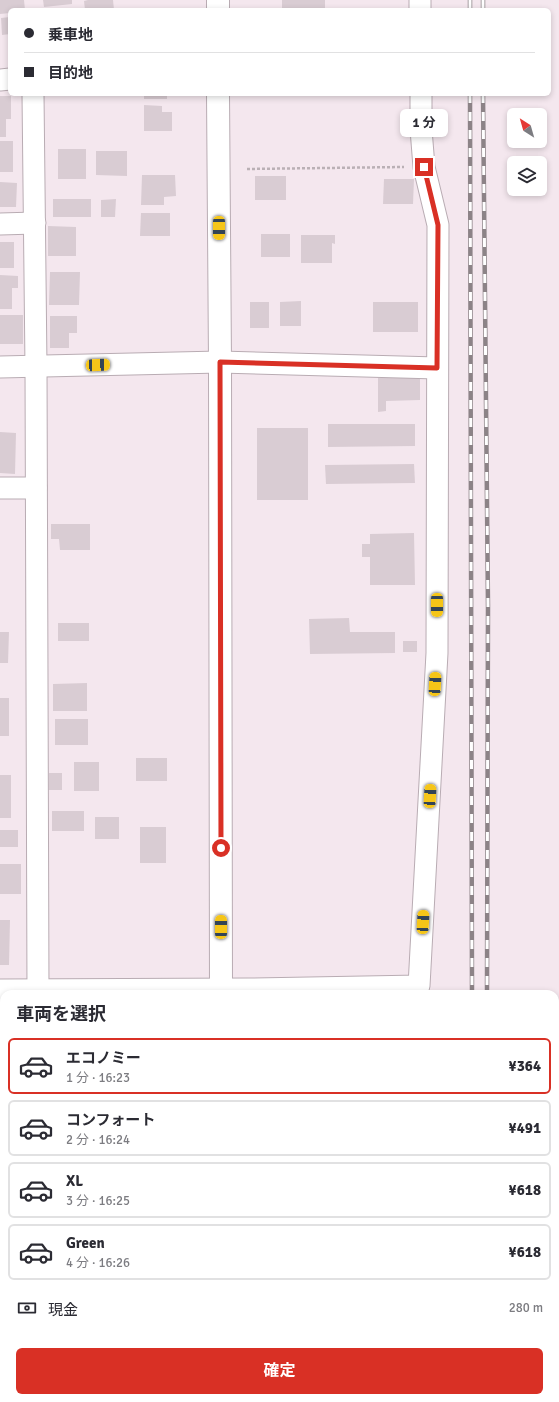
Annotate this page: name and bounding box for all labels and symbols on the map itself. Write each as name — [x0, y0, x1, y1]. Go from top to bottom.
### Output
north arrow — [507, 108, 547, 148]
callout: 1 分 — [400, 109, 448, 137]
route end — [415, 158, 433, 176]
car — [213, 216, 225, 240]
car — [86, 359, 110, 371]
car — [431, 593, 443, 617]
car — [428, 672, 442, 696]
car — [423, 784, 437, 808]
route start — [212, 839, 230, 857]
car — [416, 910, 430, 934]
car — [215, 915, 227, 939]

